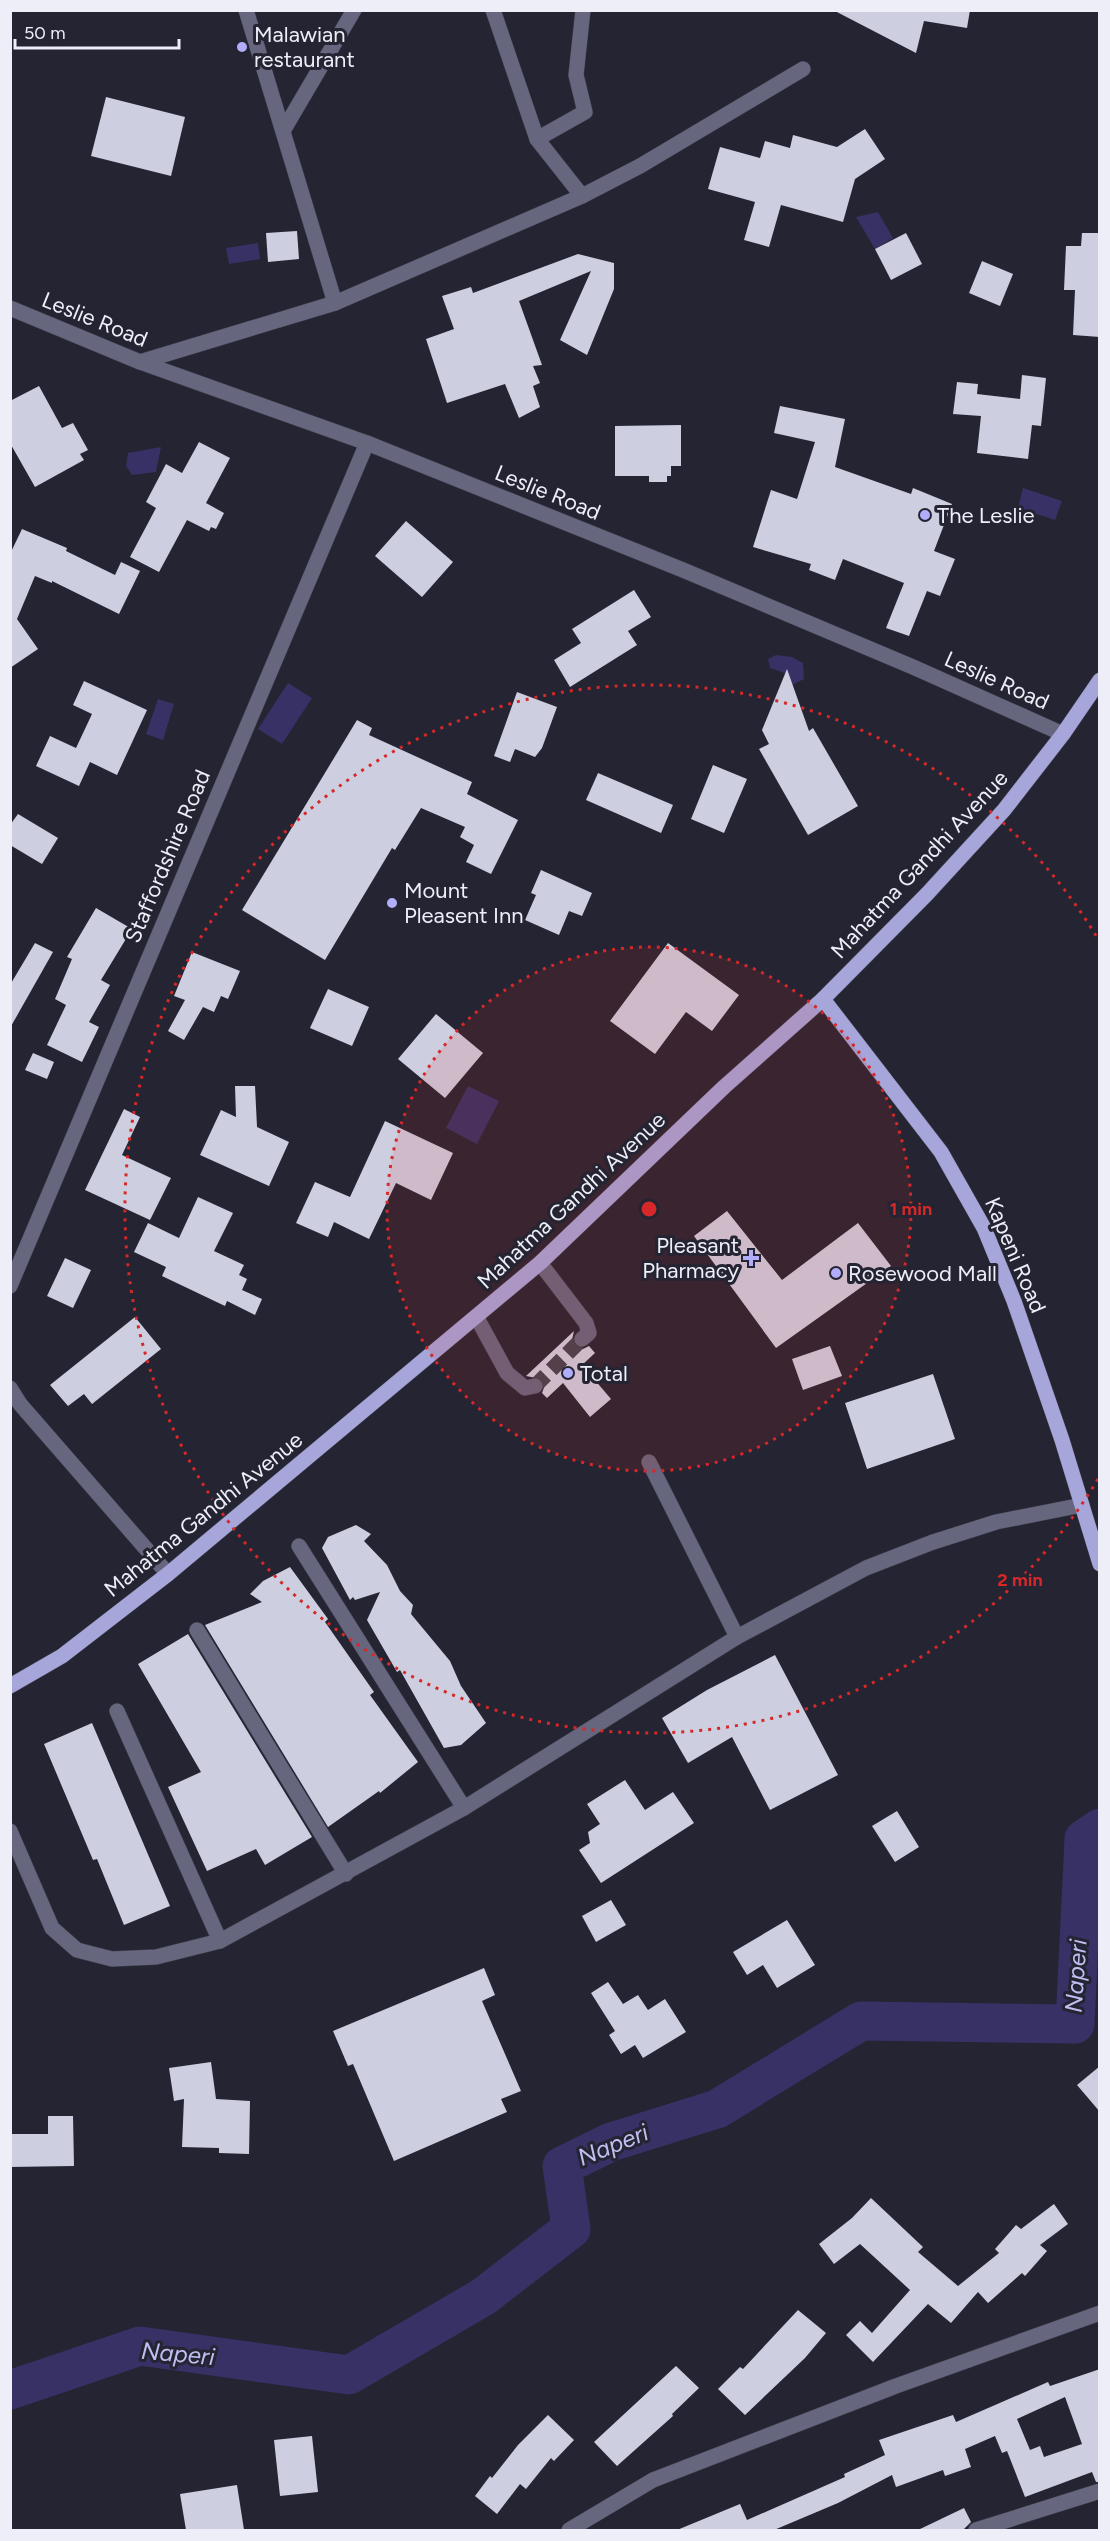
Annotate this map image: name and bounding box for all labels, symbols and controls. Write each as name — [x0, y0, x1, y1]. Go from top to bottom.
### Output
scale bar — [15, 12, 178, 50]
place label: Malawian restaurant — [254, 21, 355, 73]
text: 50 m — [24, 22, 66, 44]
marker: Malawian restaurant — [235, 40, 249, 54]
street label: Leslie Road — [38, 286, 152, 353]
street label: Leslie Road — [491, 459, 605, 526]
place label: The Leslie — [937, 502, 1035, 529]
marker: The Leslie — [918, 508, 932, 522]
street label: Leslie Road — [940, 645, 1053, 716]
street label: Mahatma Gandhi Avenue — [825, 765, 1014, 964]
street label: Staffordshire Road — [119, 766, 216, 947]
place label: Mount Pleasent Inn — [404, 877, 524, 929]
marker: Mount Pleasent Inn — [385, 896, 399, 910]
street label: Mahatma Gandhi Avenue — [472, 1106, 671, 1295]
street label: Kapeni Road — [979, 1193, 1052, 1317]
text: 1 min — [890, 1198, 932, 1220]
centre of rings — [639, 1199, 659, 1219]
place label: Pleasant Pharmacy — [642, 1232, 739, 1284]
marker: Pleasant Pharmacy — [744, 1251, 758, 1265]
place label: Rosewood Mall — [848, 1260, 997, 1287]
marker: Rosewood Mall — [829, 1266, 843, 1280]
place label: Total — [580, 1360, 628, 1387]
marker: Total — [561, 1366, 575, 1380]
street label: Mahatma Gandhi Avenue — [99, 1426, 308, 1603]
text: 2 min — [997, 1569, 1043, 1591]
water label: Naperi — [1058, 1938, 1093, 2014]
water label: Naperi — [573, 2117, 653, 2172]
water label: Naperi — [140, 2336, 216, 2371]

